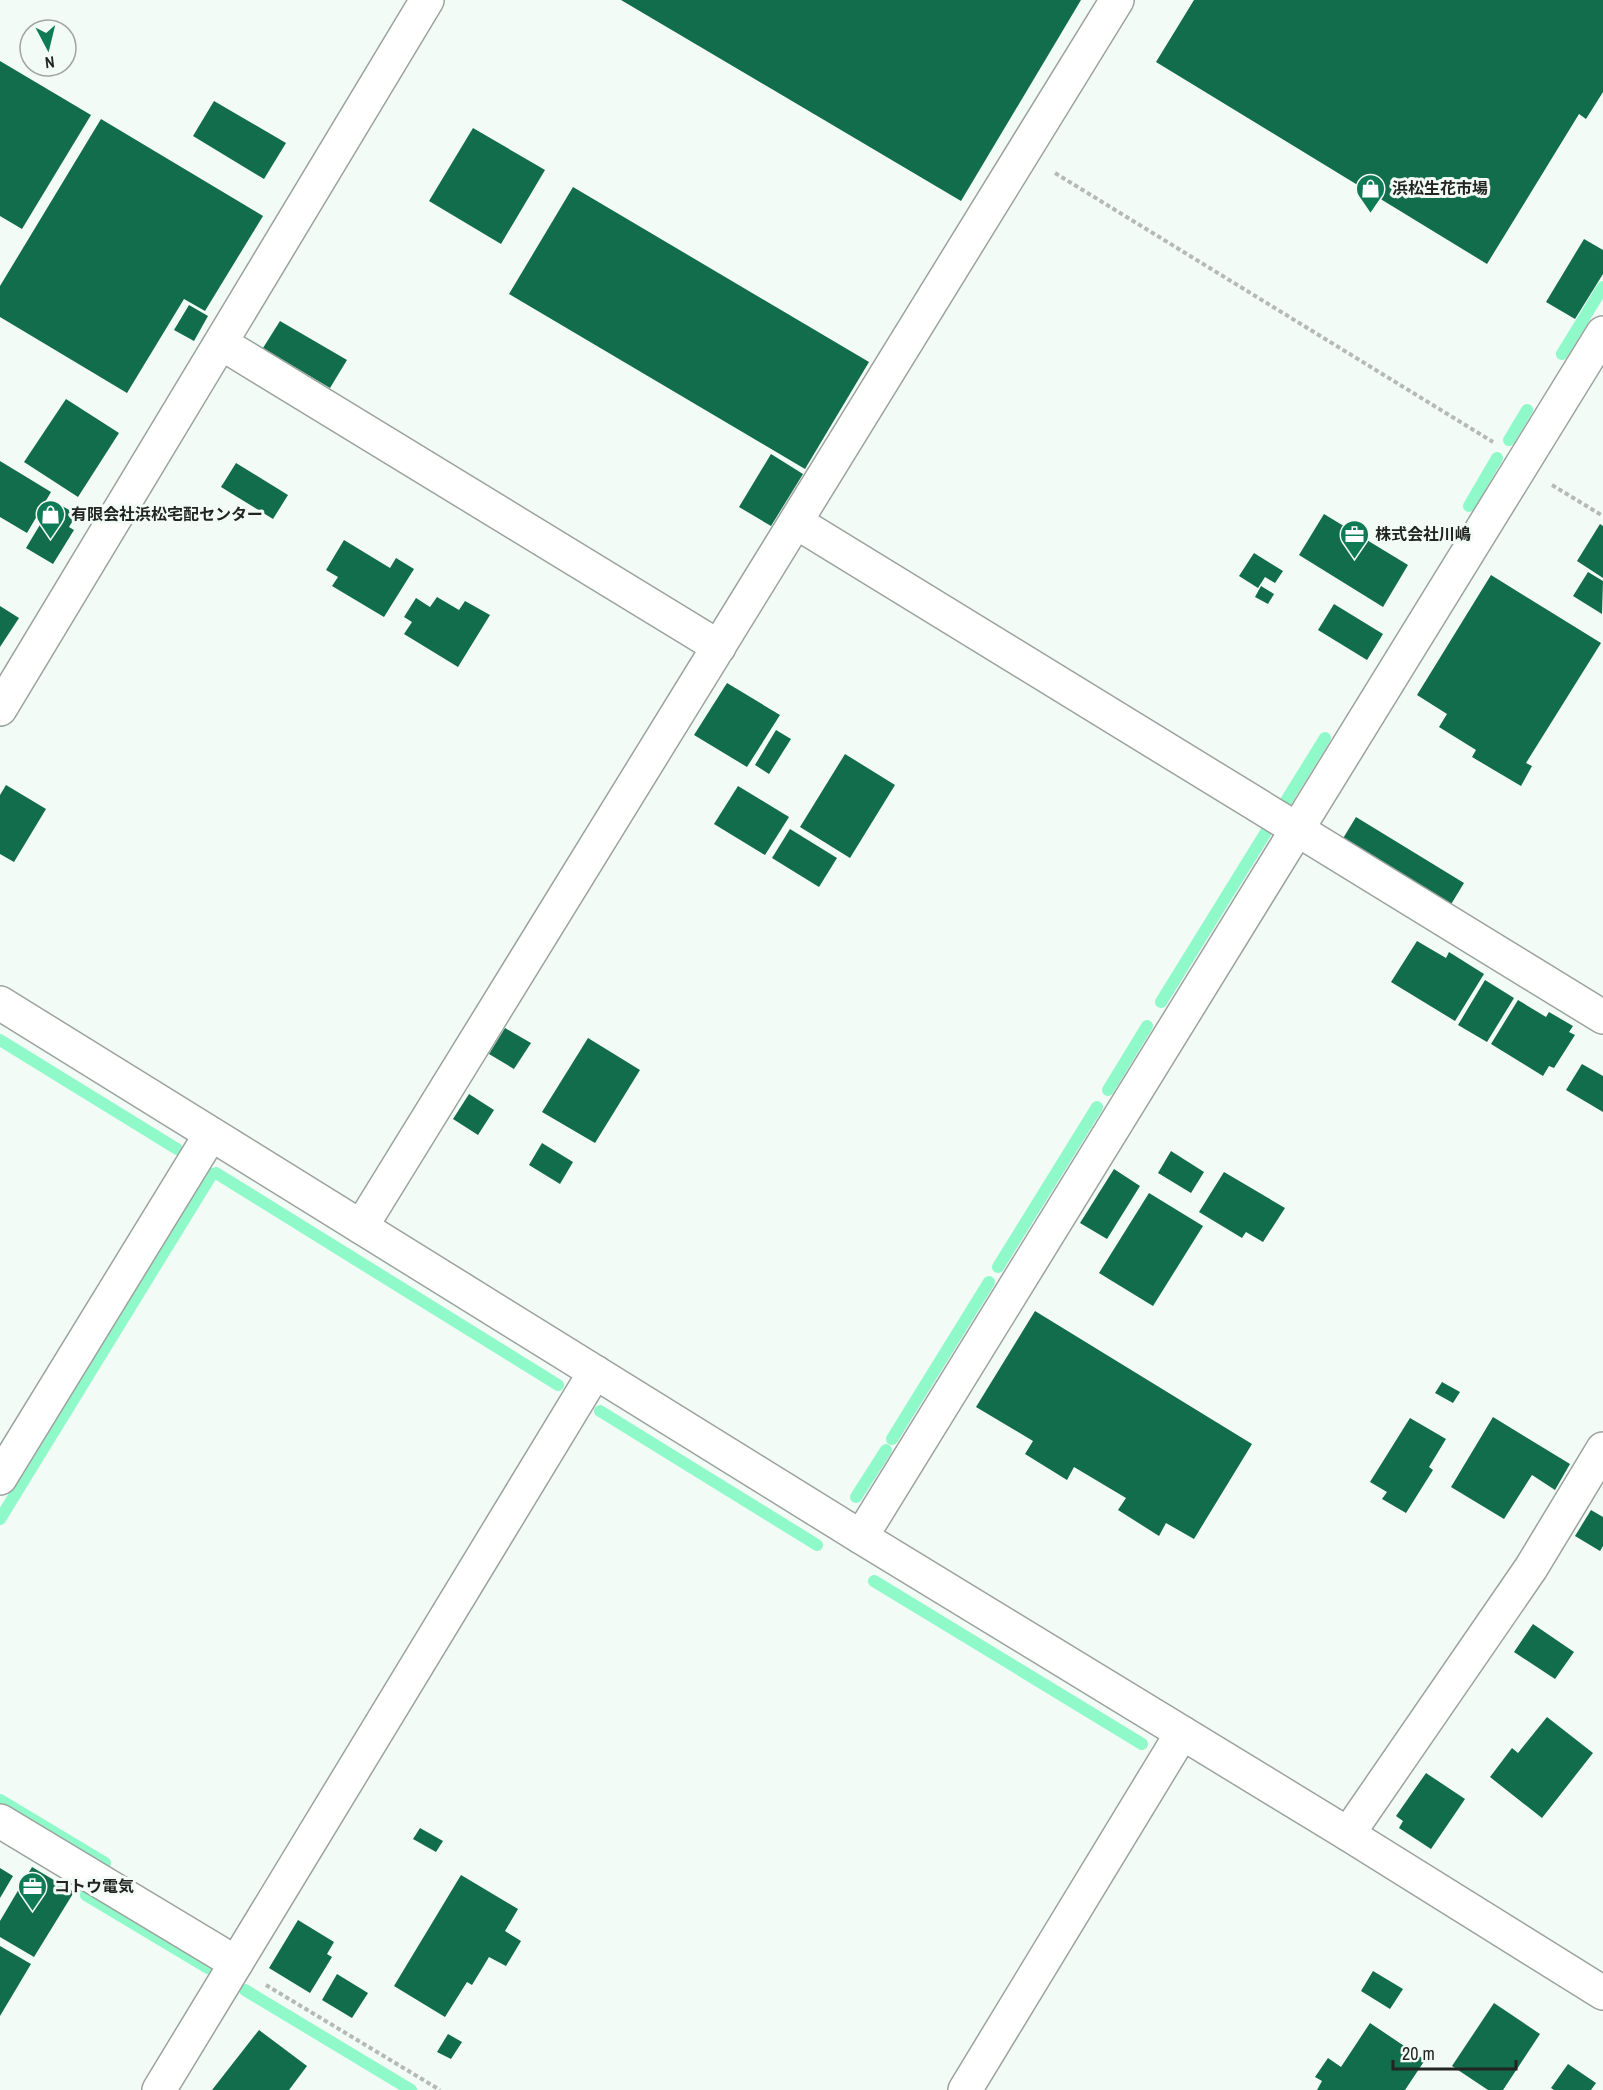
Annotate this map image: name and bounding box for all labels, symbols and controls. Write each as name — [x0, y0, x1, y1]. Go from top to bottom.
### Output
north arrow — [18, 18, 78, 78]
text: N — [44, 51, 56, 74]
shop icon: 浜松生花市場 — [1355, 172, 1387, 214]
place label: 浜松生花市場 — [1392, 177, 1488, 199]
shop icon: 有限会社浜松宅配センター — [34, 498, 66, 540]
place label: 有限会社浜松宅配センター — [71, 503, 263, 525]
office icon: 株式会社川嶋 — [1338, 518, 1370, 560]
place label: 株式会社川嶋 — [1375, 523, 1471, 545]
office icon: コトウ電気 — [17, 1870, 49, 1912]
place label: コトウ電気 — [54, 1875, 134, 1897]
scale bar — [1393, 2033, 1516, 2071]
text: 20 m — [1402, 2041, 1435, 2066]

